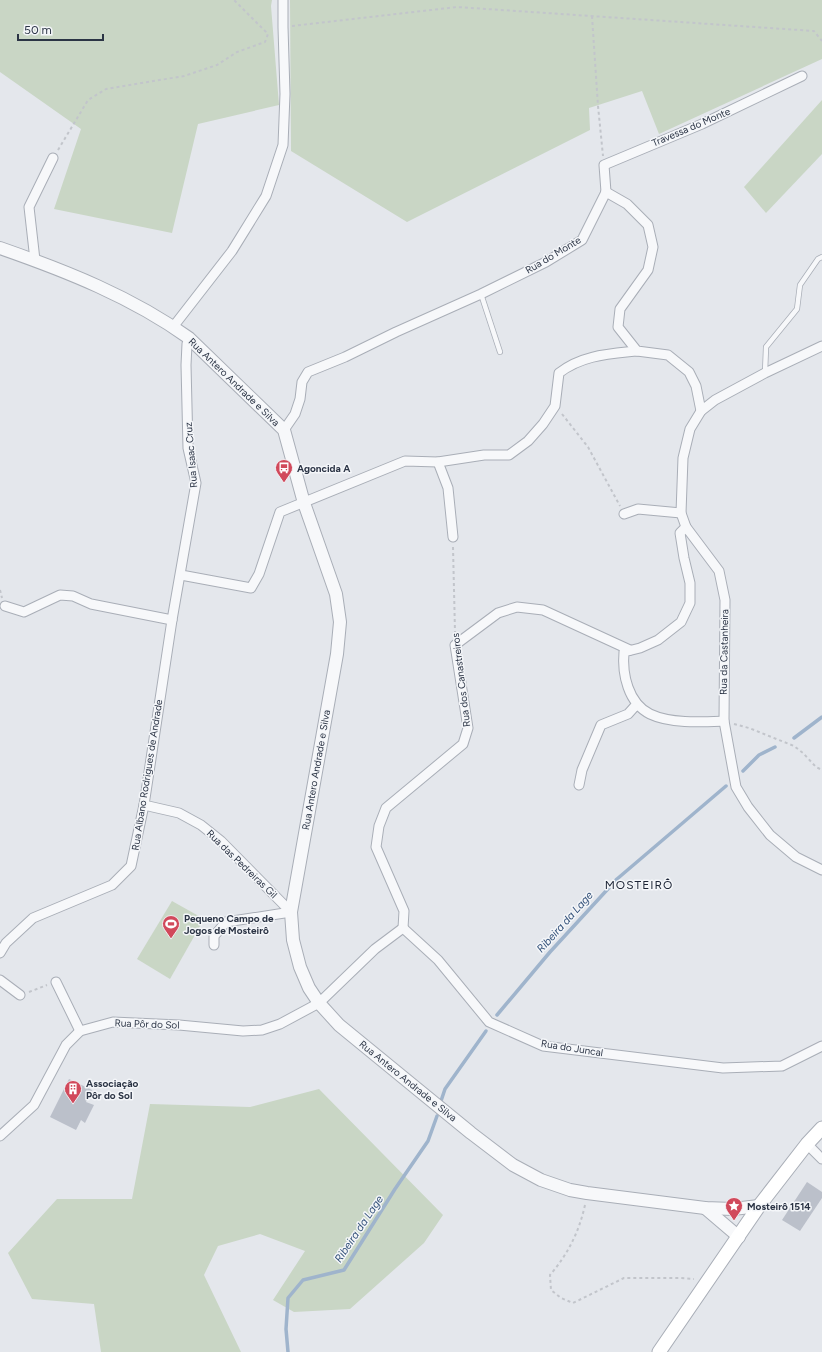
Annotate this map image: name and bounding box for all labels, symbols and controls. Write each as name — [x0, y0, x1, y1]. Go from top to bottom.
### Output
scale bar — [18, 16, 103, 42]
text: 50 m — [24, 23, 52, 37]
street label: Travessa do Monte — [650, 104, 733, 149]
street label: Rua do Monte — [523, 233, 584, 277]
street label: Rua Antero Andrade e Silva — [186, 335, 282, 429]
street label: Rua Isaac Cruz — [182, 422, 200, 488]
bus stop icon: Agoncida A — [274, 458, 294, 483]
place label: Agoncida A — [297, 462, 351, 475]
street label: Rua da Castanheira — [717, 609, 731, 695]
street label: Rua dos Canastreiros — [449, 632, 473, 728]
street label: Rua Albano Rodrigues de Andrade — [129, 698, 165, 851]
street label: Rua Antero Andrade e Silva — [299, 709, 333, 831]
street label: Rua das Pedreiras Gil — [204, 827, 280, 901]
district label: MOSTEIRÔ — [605, 878, 673, 892]
water label: Ribeira da Lage — [534, 889, 596, 955]
place label: Pequeno Campo de Jogos de Mosteirô — [184, 912, 274, 937]
sports icon: Pequeno Campo de Jogos de Mosteirô — [161, 914, 181, 939]
street label: Rua Pôr do Sol — [114, 1016, 180, 1032]
street label: Rua do Juncal — [540, 1037, 604, 1059]
street label: Rua Antero Andrade e Silva — [357, 1038, 459, 1124]
place label: Associação Pôr do Sol — [86, 1077, 138, 1102]
building icon: Associação Pôr do Sol — [63, 1079, 83, 1104]
water label: Ribeira da Lage — [332, 1193, 386, 1265]
place icon: Mosteirô 1514 — [724, 1196, 744, 1221]
place label: Mosteirô 1514 — [747, 1200, 811, 1213]

